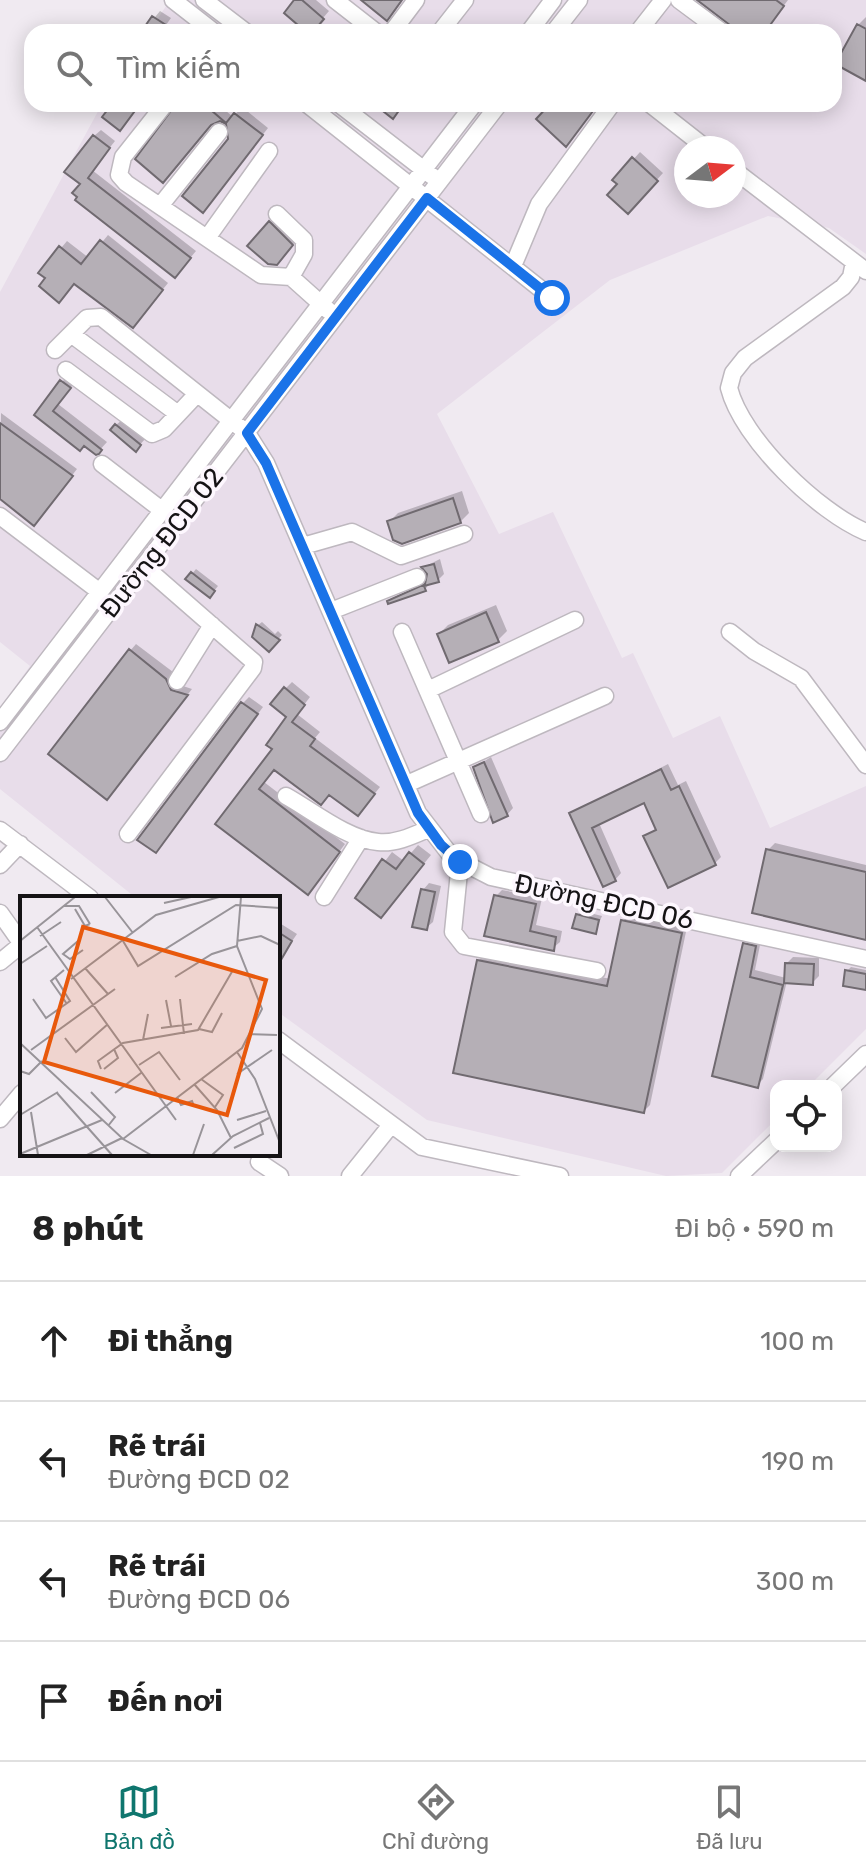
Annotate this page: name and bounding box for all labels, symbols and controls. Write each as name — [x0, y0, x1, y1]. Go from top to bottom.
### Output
search box — [24, 24, 842, 112]
icon: search — [52, 46, 96, 90]
text: Tìm kiếm — [116, 50, 241, 86]
north arrow — [674, 136, 746, 208]
route start — [534, 280, 570, 316]
street label: Đường ĐCD 02 — [94, 462, 230, 624]
route end — [442, 844, 478, 880]
street label: Đường ĐCD 06 — [512, 868, 696, 936]
inset map — [20, 896, 280, 1156]
map controls — [770, 1080, 842, 1152]
button: locate — [770, 1080, 842, 1152]
text: 8 phút — [32, 1208, 144, 1249]
text: Đi bộ · 590 m — [675, 1213, 834, 1244]
icon: ahead — [32, 1319, 76, 1363]
text: Đi thẳng — [108, 1323, 233, 1359]
text: 100 m — [760, 1326, 834, 1357]
text: Rẽ trái — [108, 1428, 206, 1464]
icon: left — [32, 1439, 76, 1483]
text: 190 m — [761, 1446, 834, 1477]
text: Đường ĐCD 02 — [108, 1464, 290, 1495]
text: Rẽ trái — [108, 1548, 206, 1584]
icon: left — [32, 1559, 76, 1603]
text: 300 m — [756, 1566, 834, 1597]
text: Đường ĐCD 06 — [108, 1584, 290, 1615]
icon: arrive — [32, 1679, 76, 1723]
text: Đến nơi — [108, 1683, 223, 1719]
tab: Bản đồ — [104, 1780, 175, 1855]
tab: Chỉ đường — [382, 1780, 489, 1855]
tab: Đã lưu — [696, 1780, 762, 1855]

